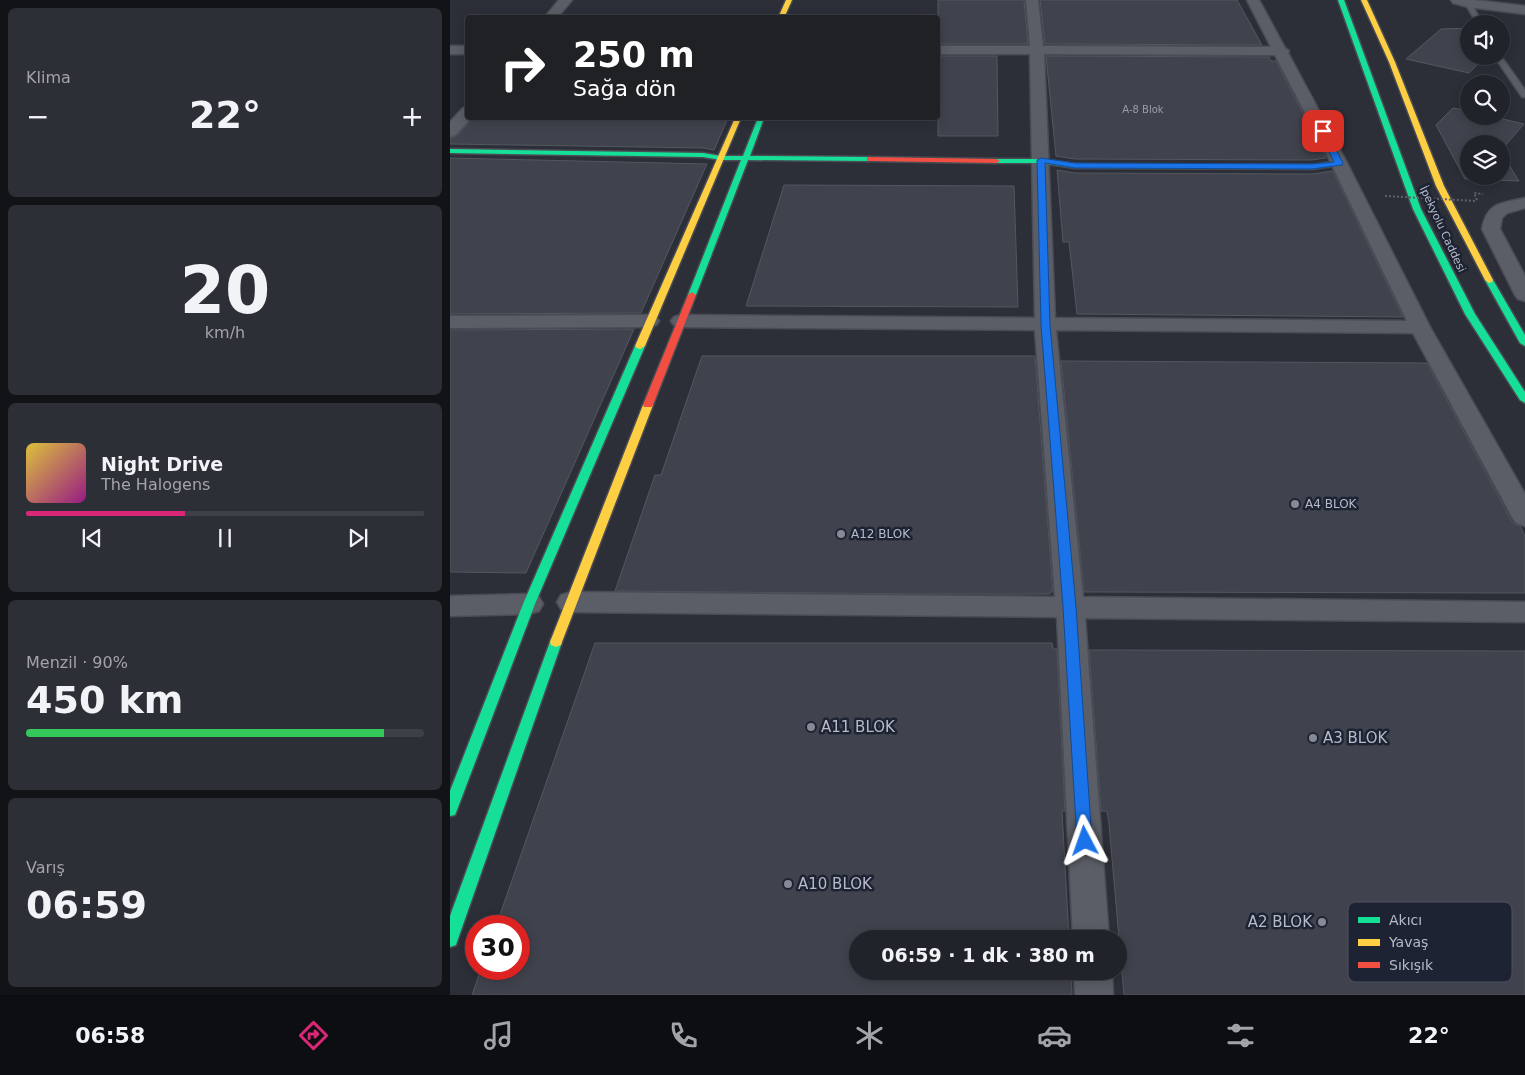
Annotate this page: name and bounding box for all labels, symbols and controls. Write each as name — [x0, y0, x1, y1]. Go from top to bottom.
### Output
map controls — [1460, 15, 1510, 185]
button: sound — [1460, 15, 1510, 65]
icon: right — [490, 35, 555, 100]
text: 250 m — [573, 35, 695, 75]
text: Klima — [26, 68, 71, 87]
button: search — [1460, 75, 1510, 125]
text: Sağa dön — [573, 76, 676, 101]
text: 22° — [189, 93, 261, 137]
text: − — [26, 100, 49, 133]
text: + — [401, 100, 424, 133]
house number: A-8 Blok — [1122, 104, 1164, 115]
pin — [1302, 110, 1344, 152]
icon: arrive — [1309, 117, 1337, 145]
button: layers — [1460, 135, 1510, 185]
street label: İpekyolu Caddesi — [1417, 184, 1468, 274]
text: 20 — [180, 253, 270, 328]
text: km/h — [205, 323, 245, 342]
text: Night Drive — [101, 453, 223, 475]
text: The Halogens — [101, 475, 210, 494]
place label: A4 BLOK — [1305, 497, 1358, 511]
marker: A4 BLOK — [1289, 498, 1301, 510]
icon: previous — [78, 524, 106, 552]
icon: pause — [211, 524, 239, 552]
icon: next — [344, 524, 372, 552]
place label: A12 BLOK — [851, 527, 911, 541]
marker: A12 BLOK — [835, 528, 847, 540]
text: Menzil · 90% — [26, 653, 128, 672]
text: 450 km — [26, 678, 183, 722]
place label: A11 BLOK — [821, 718, 896, 736]
marker: A11 BLOK — [805, 721, 817, 733]
place label: A3 BLOK — [1323, 729, 1388, 747]
marker: A3 BLOK — [1307, 732, 1319, 744]
position arrow — [1058, 814, 1110, 866]
text: Varış — [26, 858, 65, 877]
place label: A10 BLOK — [798, 875, 873, 893]
marker: A10 BLOK — [782, 878, 794, 890]
text: 06:59 — [26, 883, 147, 927]
legend — [1348, 902, 1512, 982]
text: Akıcı — [1389, 912, 1422, 928]
place label: A2 BLOK — [1248, 913, 1313, 931]
speed limit sign: 30 — [465, 915, 530, 980]
marker: A2 BLOK — [1316, 916, 1328, 928]
text: Yavaş — [1388, 934, 1428, 950]
text: 06:59 · 1 dk · 380 m — [881, 944, 1095, 966]
text: Sıkışık — [1389, 957, 1434, 973]
icon: directions — [296, 1018, 331, 1053]
icon: music — [481, 1018, 516, 1053]
icon: phone — [666, 1018, 701, 1053]
icon: climate — [852, 1018, 887, 1053]
icon: car — [1037, 1018, 1072, 1053]
icon: filters — [1223, 1018, 1258, 1053]
text: 06:58 — [75, 1023, 145, 1048]
text: 22° — [1408, 1023, 1450, 1048]

